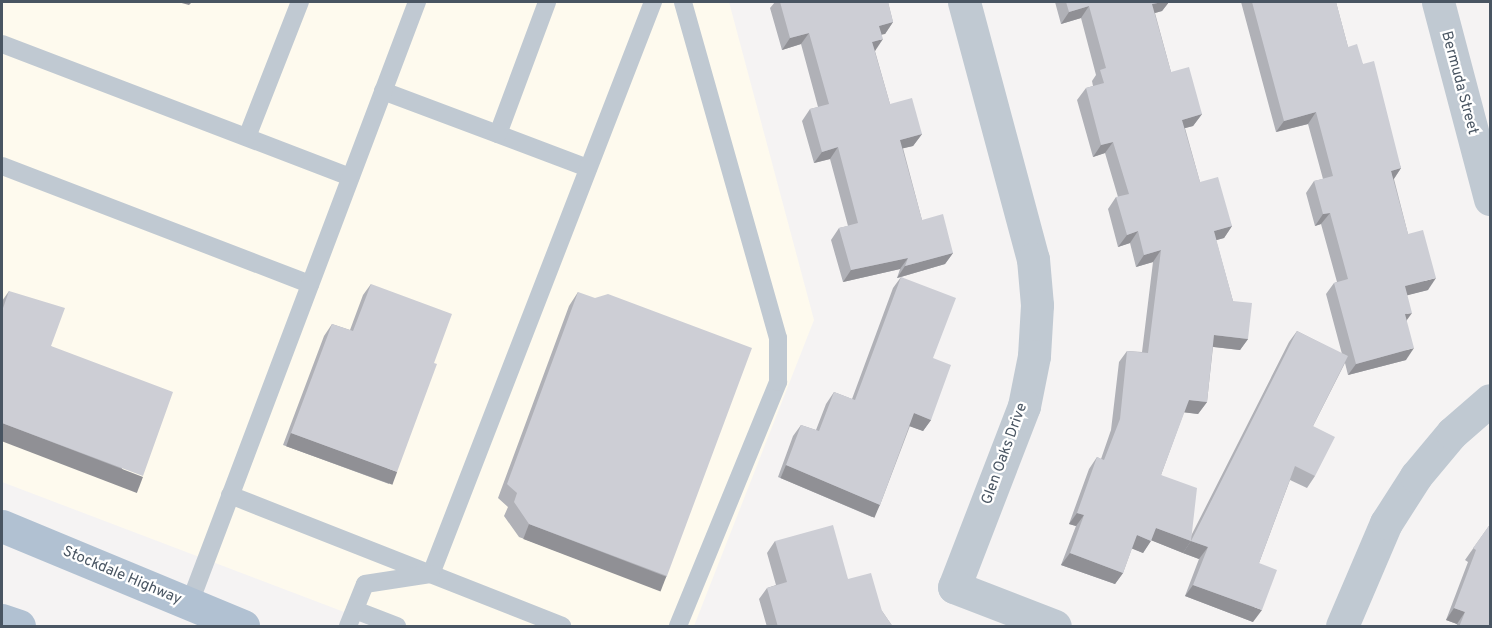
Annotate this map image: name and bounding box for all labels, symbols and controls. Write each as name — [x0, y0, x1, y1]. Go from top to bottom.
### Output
street label: Bermuda Street — [1437, 29, 1481, 137]
street label: Glen Oaks Drive — [978, 401, 1032, 507]
street label: Stockdale Highway — [60, 543, 184, 609]

